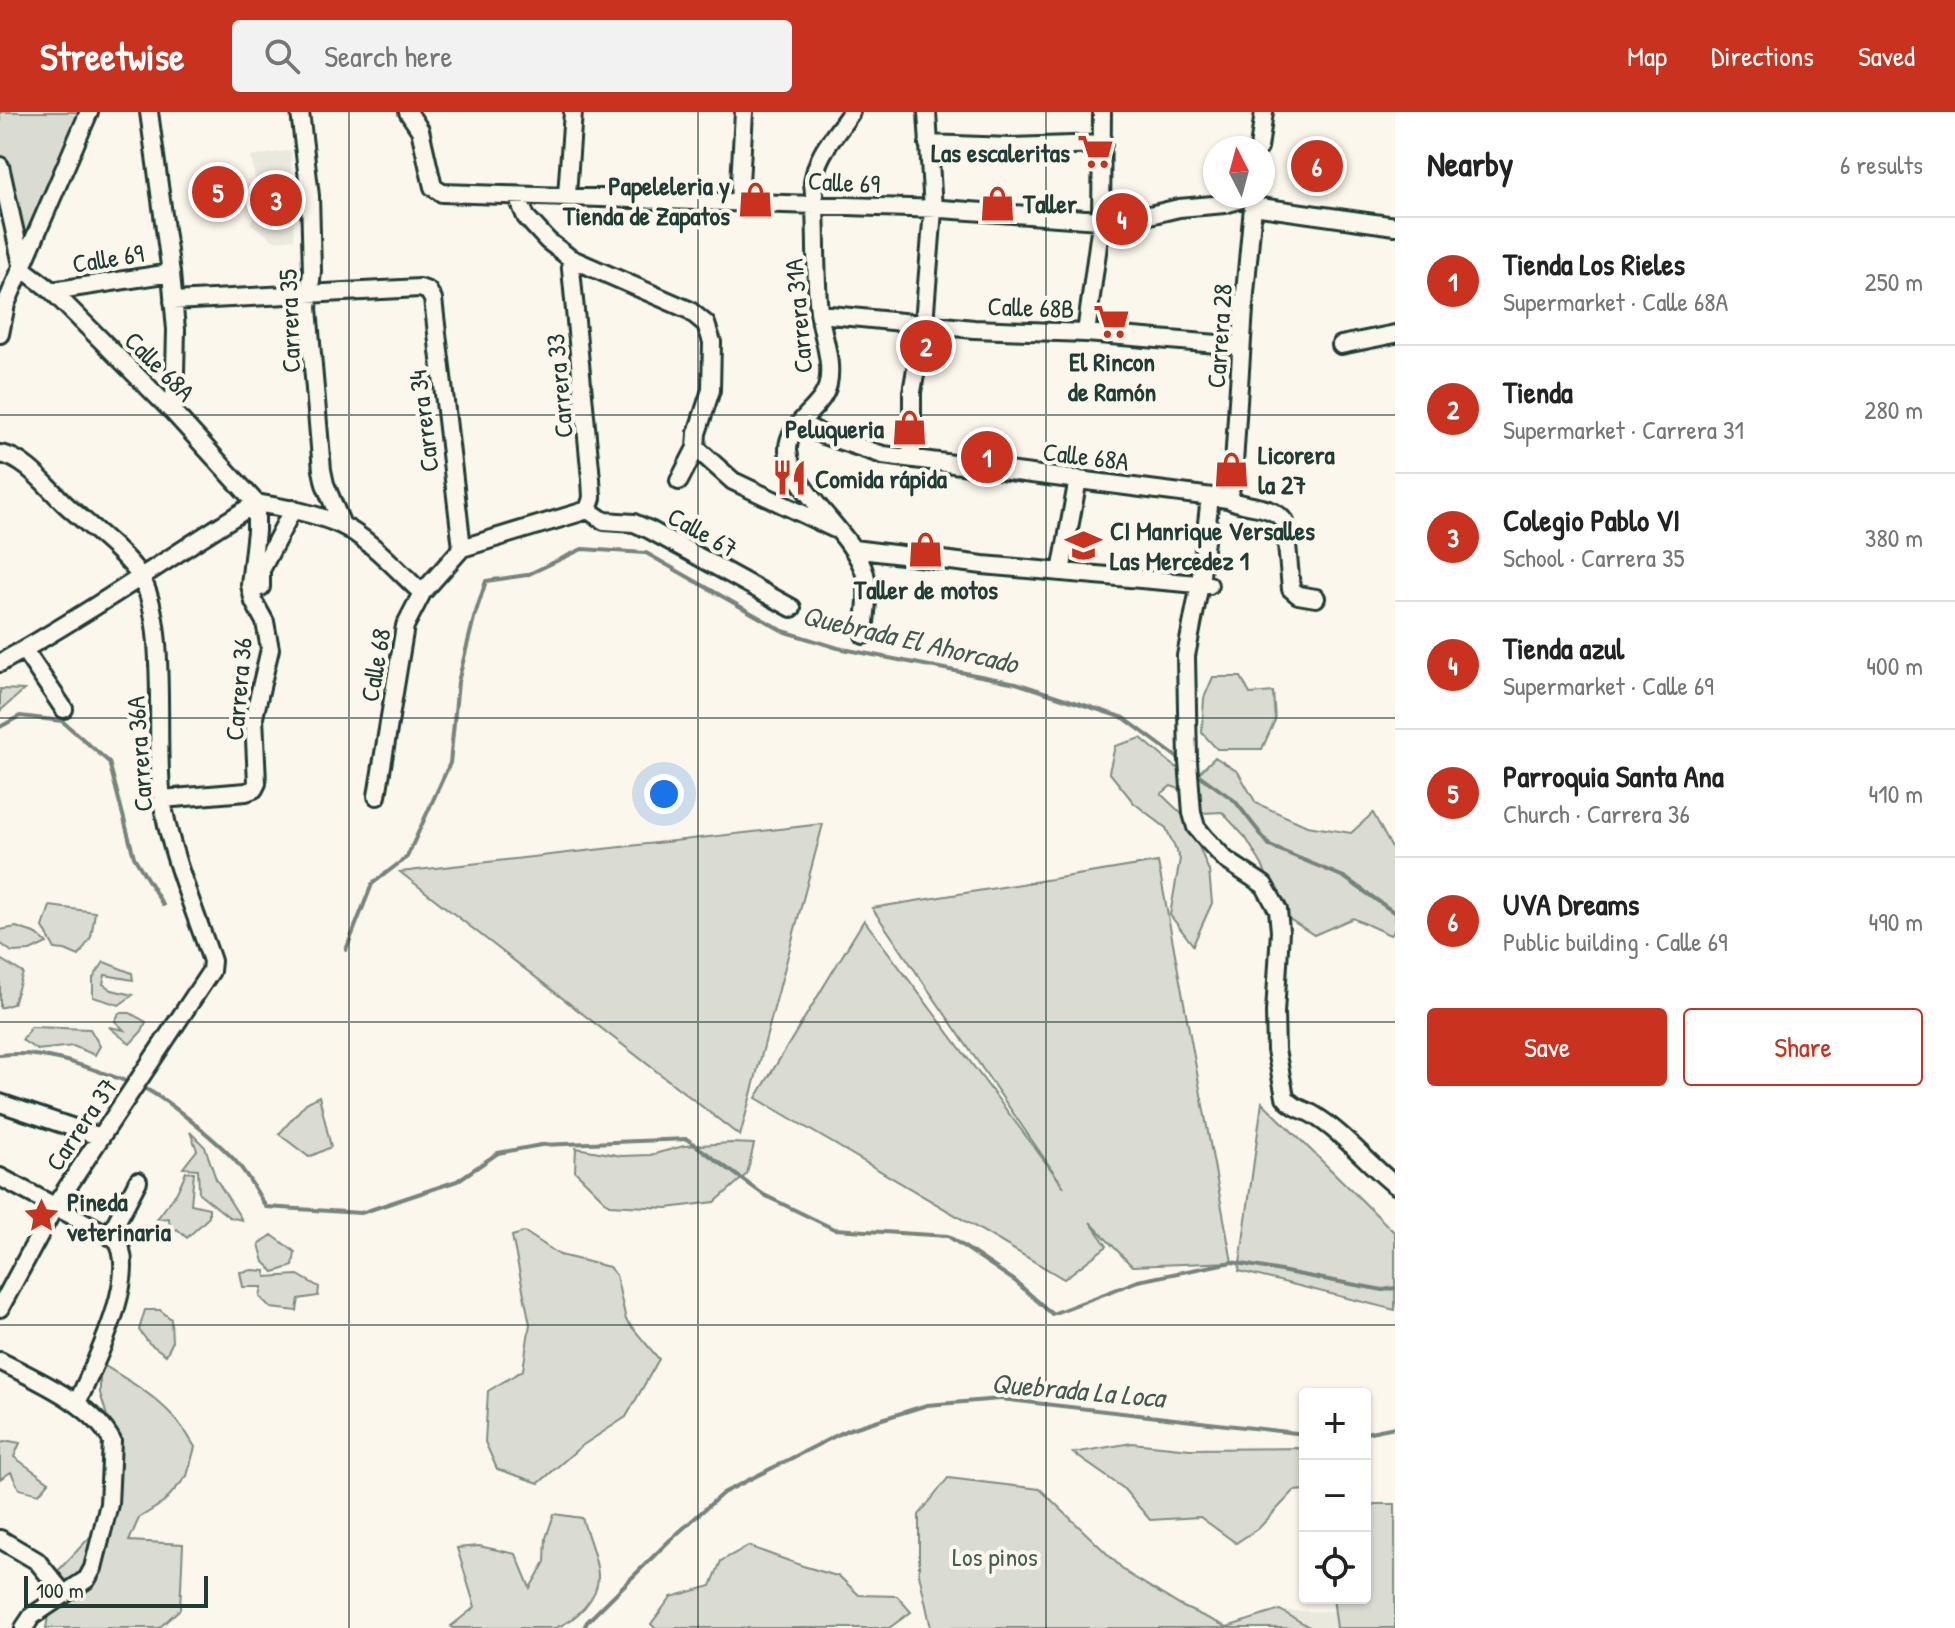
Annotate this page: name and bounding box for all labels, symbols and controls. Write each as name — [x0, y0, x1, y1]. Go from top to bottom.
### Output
search box — [232, 20, 792, 92]
text: Streetwise — [40, 30, 184, 82]
icon: search — [260, 34, 304, 78]
text: Search here — [324, 36, 453, 76]
text: Map — [1627, 37, 1667, 75]
text: Directions — [1711, 37, 1814, 75]
text: Saved — [1858, 37, 1915, 75]
supermarket icon: Las escaleritas — [1077, 133, 1115, 171]
place label: Las escaleritas — [931, 135, 1070, 170]
north arrow — [1203, 136, 1275, 208]
pin: 6 — [1291, 136, 1343, 196]
text: Nearby — [1427, 141, 1513, 187]
text: 6 results — [1840, 147, 1923, 182]
pin: 5 — [192, 162, 244, 222]
street label: Calle 69 — [807, 163, 881, 201]
place label: Papeleleria y Tienda de Zapatos — [562, 168, 730, 234]
pin: 3 — [250, 170, 302, 230]
shop icon: Papeleleria y Tienda de Zapatos — [737, 181, 775, 219]
shop icon: Taller — [978, 184, 1016, 222]
place label: Taller — [1022, 186, 1078, 221]
pin: 4 — [1096, 189, 1148, 249]
street label: Calle 69 — [70, 235, 146, 281]
text: Tienda Los Rieles — [1503, 244, 1685, 284]
street label: Carrera 31A — [776, 257, 820, 375]
text: 1 — [1448, 264, 1458, 299]
text: 250 m — [1865, 264, 1923, 299]
street label: Carrera 35 — [270, 269, 308, 373]
street label: Carrera 28 — [1198, 283, 1240, 389]
text: Supermarket · Calle 68A — [1503, 284, 1728, 319]
street label: Calle 68B — [987, 288, 1075, 326]
supermarket icon: El Rincon de Ramón — [1093, 303, 1131, 341]
pin: 2 — [900, 316, 952, 376]
street label: Calle 68A — [117, 323, 203, 409]
street label: Carrera 33 — [537, 333, 581, 439]
place label: El Rincon de Ramón — [1068, 344, 1156, 409]
street label: Carrera 34 — [399, 368, 447, 474]
text: Tienda — [1503, 372, 1573, 412]
text: 2 — [1447, 392, 1459, 427]
text: 280 m — [1864, 392, 1923, 427]
shop icon: Peluqueria — [891, 409, 929, 447]
place label: Peluqueria — [785, 411, 885, 447]
text: Supermarket · Carrera 31 — [1503, 412, 1744, 447]
pin: 1 — [961, 427, 1013, 487]
street label: Calle 68A — [1041, 433, 1131, 479]
place label: Licorera la 27 — [1258, 437, 1335, 502]
shop icon: Licorera la 27 — [1213, 450, 1251, 488]
restaurant icon: Comida rápida — [770, 459, 808, 497]
place label: Comida rápida — [815, 461, 948, 497]
street label: Calle 67 — [662, 498, 744, 566]
text: Colegio Pablo VI — [1503, 500, 1680, 540]
place label: CI Manrique Versalles Las Mercedez 1 — [1110, 513, 1315, 578]
text: 3 — [1447, 520, 1459, 555]
text: 380 m — [1865, 520, 1923, 555]
school or university icon: CI Manrique Versalles Las Mercedez 1 — [1065, 526, 1103, 564]
shop icon: Taller de motos — [907, 531, 945, 569]
text: School · Carrera 35 — [1503, 540, 1685, 575]
place label: Taller de motos — [853, 572, 998, 607]
water label: Quebrada El Ahorcado — [798, 596, 1023, 683]
street label: Calle 68 — [351, 626, 399, 704]
text: Tienda azul — [1503, 628, 1624, 668]
street label: Carrera 36 — [216, 636, 260, 742]
text: 4 — [1448, 648, 1458, 683]
text: 400 m — [1866, 648, 1923, 683]
text: Supermarket · Calle 69 — [1503, 668, 1714, 703]
street label: Carrera 36A — [117, 695, 160, 813]
text: Parroquia Santa Ana — [1503, 756, 1724, 796]
your location — [644, 774, 684, 814]
text: 5 — [1448, 776, 1459, 811]
text: 410 m — [1869, 776, 1923, 811]
text: Church · Carrera 36 — [1503, 796, 1690, 831]
text: UVA Dreams — [1503, 884, 1639, 924]
text: 6 — [1448, 904, 1458, 939]
text: 490 m — [1868, 904, 1923, 939]
text: Public building · Calle 69 — [1503, 924, 1728, 959]
button: Save — [1427, 1008, 1667, 1086]
button: Share — [1683, 1008, 1923, 1086]
street label: Carrera 37 — [37, 1070, 125, 1178]
place label: Pineda veterinaria — [67, 1184, 172, 1249]
place icon: Pineda veterinaria — [22, 1197, 60, 1235]
water label: Quebrada La Loca — [990, 1364, 1169, 1417]
map controls — [1299, 1388, 1371, 1604]
button: + — [1299, 1388, 1371, 1460]
button: − — [1299, 1460, 1371, 1532]
button: locate — [1299, 1532, 1371, 1604]
park label: Los pinos — [952, 1539, 1038, 1574]
scale bar — [24, 1572, 208, 1608]
text: 100 m — [36, 1575, 84, 1605]

